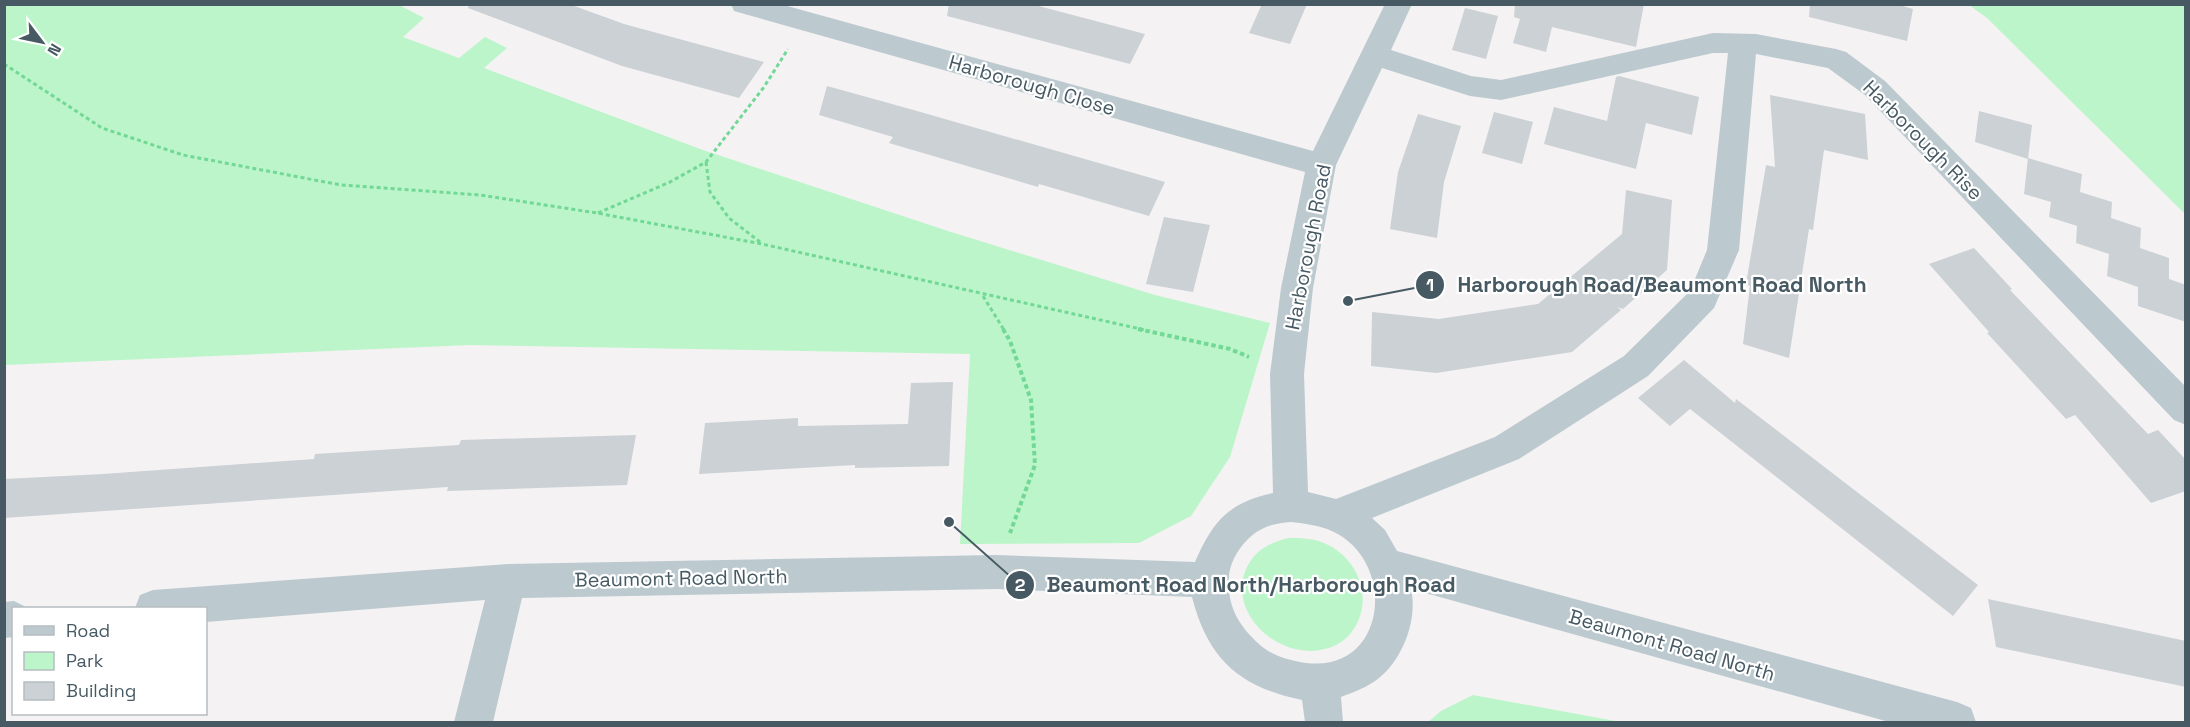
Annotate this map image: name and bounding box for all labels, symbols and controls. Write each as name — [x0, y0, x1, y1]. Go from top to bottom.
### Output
north arrow — [12, 12, 72, 72]
text: N — [43, 40, 66, 60]
street label: Harborough Close — [946, 49, 1118, 121]
street label: Harborough Rise — [1857, 74, 1989, 206]
street label: Harborough Road — [1279, 162, 1337, 332]
callout: Harborough Road/Beaumont Road North — [1415, 265, 1878, 304]
text: Harborough Road/Beaumont Road North — [1457, 271, 1867, 298]
text: 1 — [1426, 273, 1434, 296]
street label: Beaumont Road North — [574, 563, 788, 593]
callout: Beaumont Road North/Harborough Road — [1005, 565, 1468, 604]
text: Beaumont Road North/Harborough Road — [1046, 571, 1456, 598]
text: 2 — [1015, 573, 1026, 596]
street label: Beaumont Road North — [1566, 603, 1778, 687]
legend — [12, 607, 207, 715]
text: Road — [66, 619, 110, 642]
text: Park — [66, 649, 104, 672]
text: Building — [66, 679, 136, 702]

